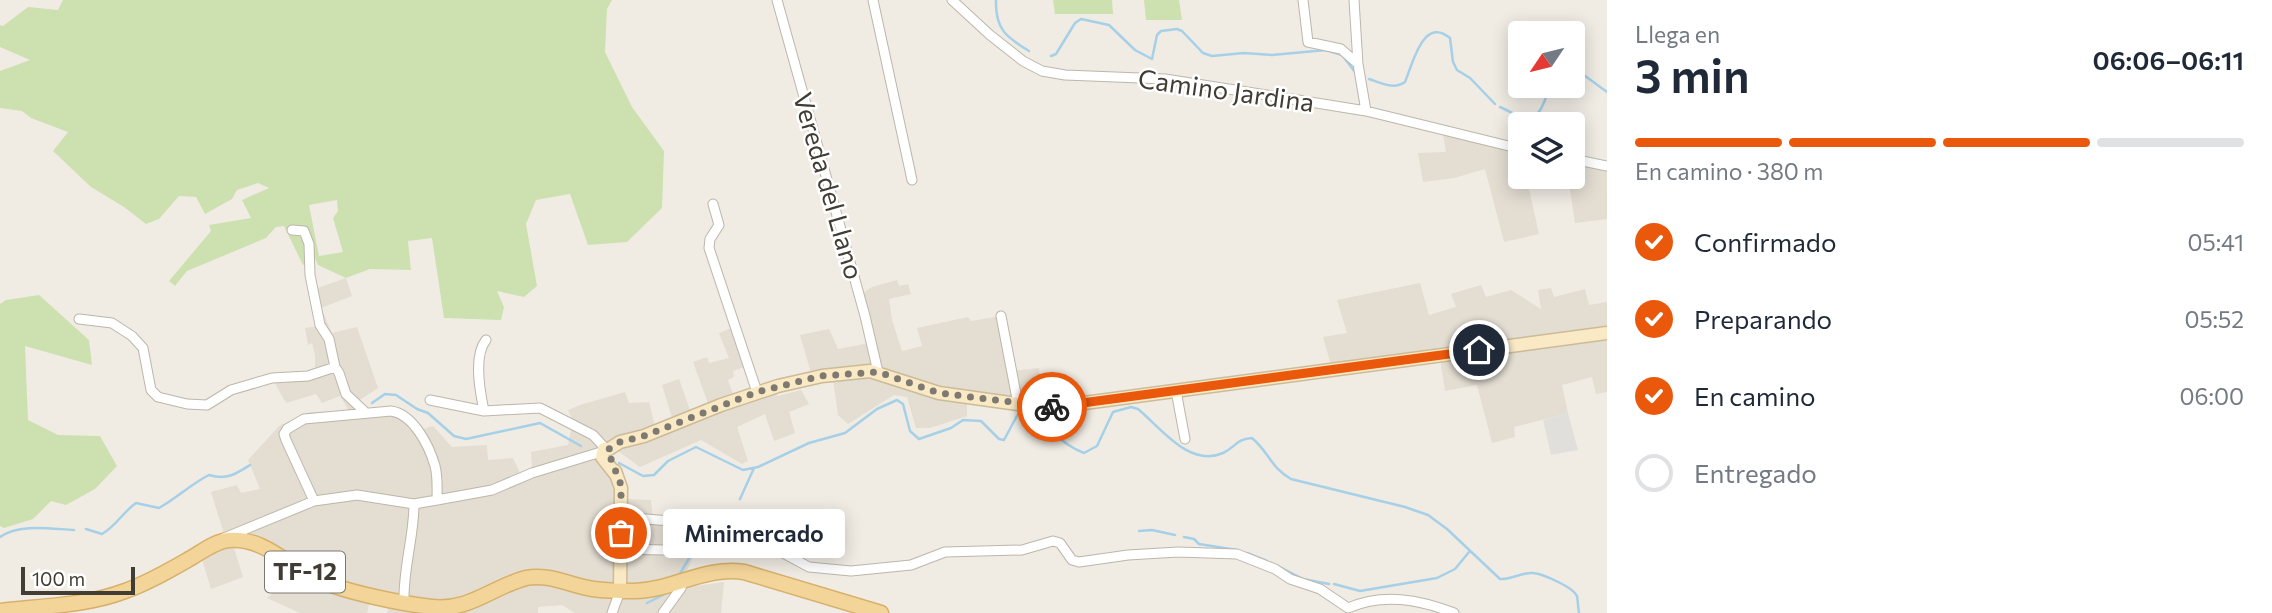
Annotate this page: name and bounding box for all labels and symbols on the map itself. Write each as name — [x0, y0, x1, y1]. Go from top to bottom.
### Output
north arrow — [1508, 21, 1586, 98]
street label: Camino Jardina — [1136, 62, 1316, 117]
street label: Vereda del Llano — [788, 89, 871, 283]
pin — [1449, 320, 1509, 380]
courier — [1017, 372, 1087, 442]
pin — [591, 503, 651, 563]
callout: Minimercado — [663, 508, 845, 558]
road number: TF-12 — [265, 552, 345, 592]
scale bar — [21, 564, 135, 596]

